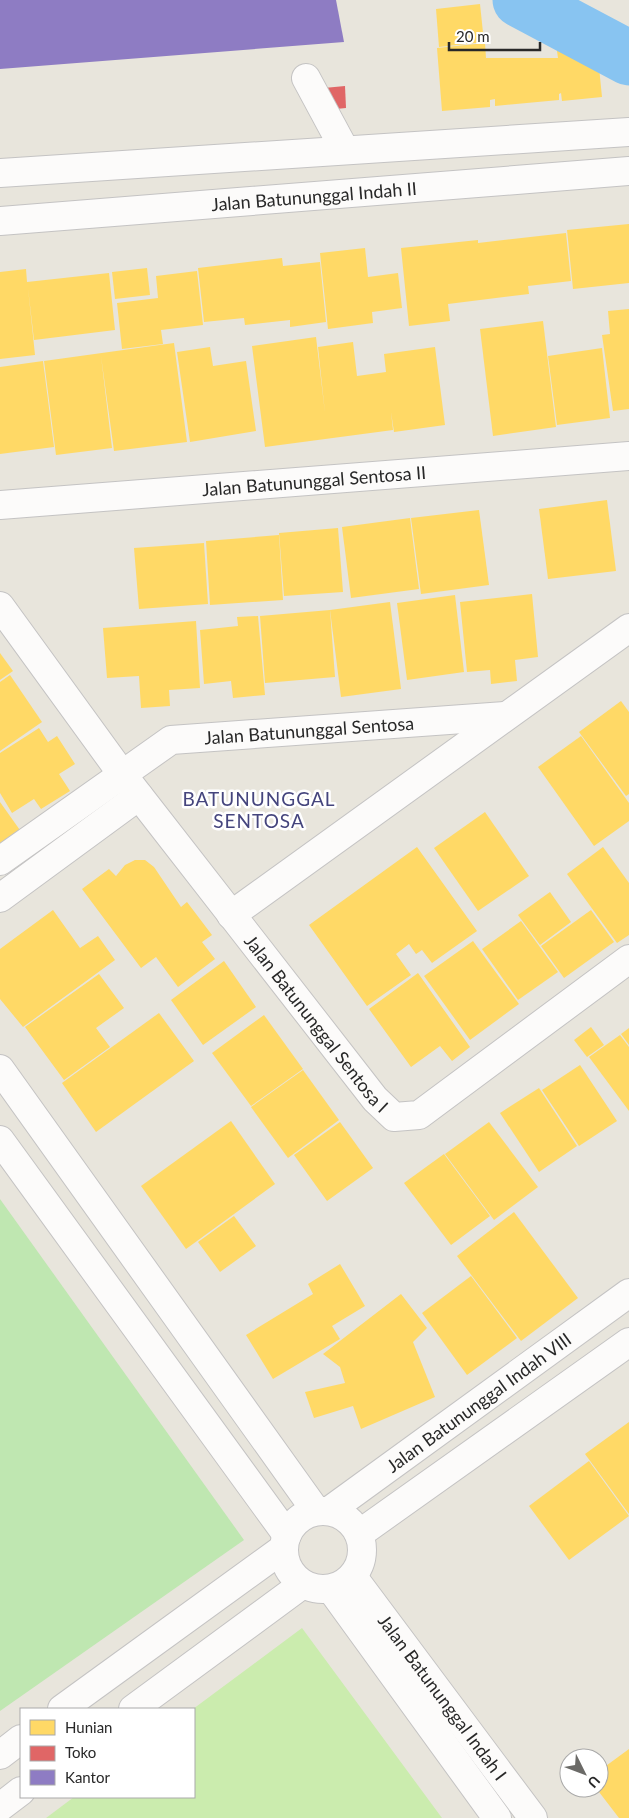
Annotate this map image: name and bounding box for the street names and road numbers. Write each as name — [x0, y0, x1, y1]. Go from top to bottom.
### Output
street label: Jalan Batununggal Indah II — [210, 177, 418, 215]
street label: Jalan Batununggal Sentosa II — [201, 461, 427, 500]
street label: Jalan Batununggal Sentosa — [204, 712, 415, 749]
street label: Jalan Batununggal Sentosa I — [240, 930, 393, 1117]
street label: Jalan Batununggal Indah VIII — [382, 1328, 575, 1477]
street label: Jalan Batununggal Indah I — [374, 1610, 512, 1784]

